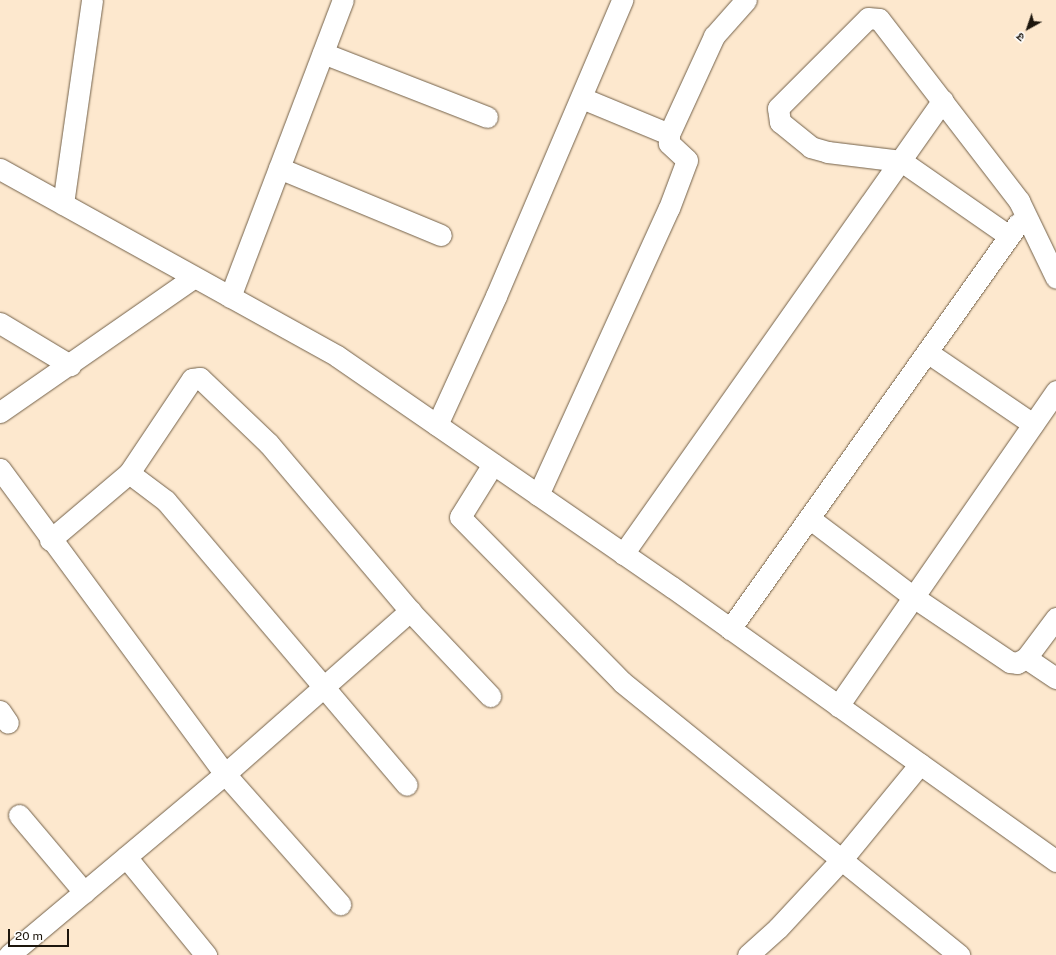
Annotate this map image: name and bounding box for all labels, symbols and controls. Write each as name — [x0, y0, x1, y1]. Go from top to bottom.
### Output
north arrow — [1008, 8, 1048, 48]
text: उ — [1014, 31, 1027, 44]
scale bar — [10, 921, 71, 947]
text: 20 m — [15, 929, 43, 943]

